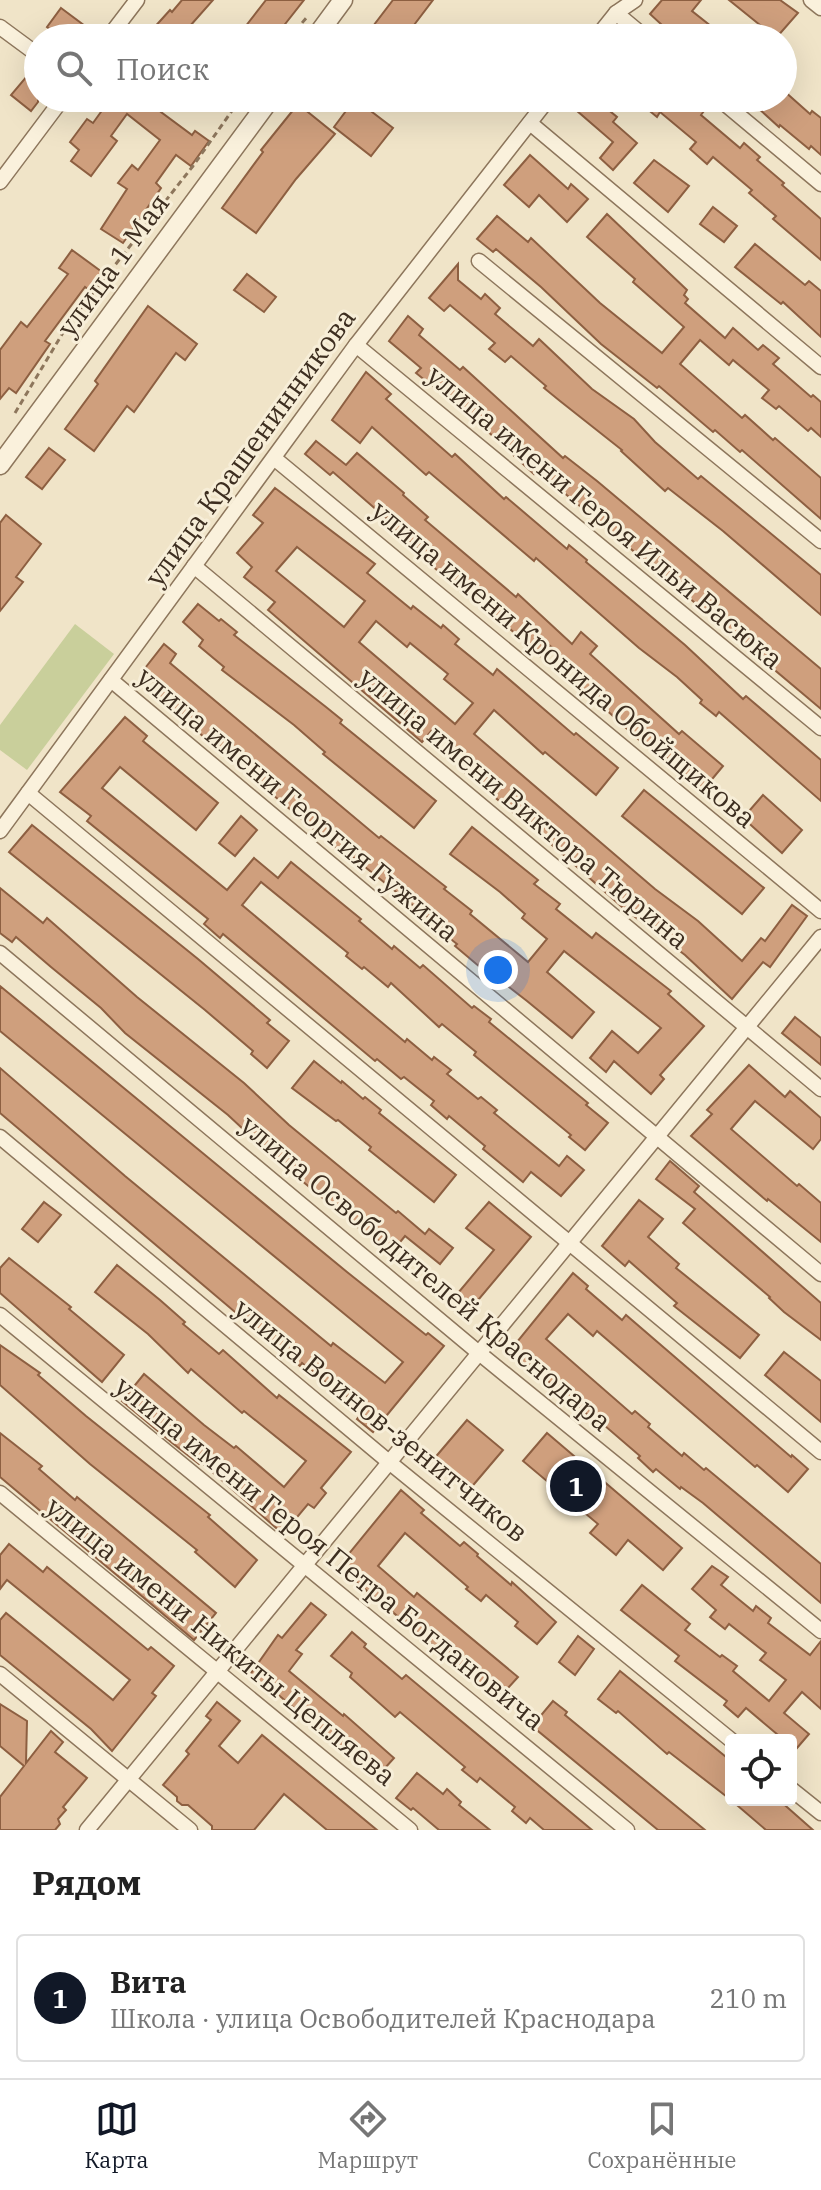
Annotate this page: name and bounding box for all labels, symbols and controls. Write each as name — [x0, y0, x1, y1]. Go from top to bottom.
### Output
search box — [24, 24, 797, 112]
icon: search — [52, 46, 96, 90]
text: Поиск — [116, 49, 209, 88]
street label: улица 1 Мая — [48, 186, 177, 344]
street label: улица Крашенинникова — [136, 300, 363, 593]
street label: улица имени Героя Ильи Васюка — [419, 356, 791, 677]
street label: улица имени Кронида Обойщикова — [364, 492, 764, 836]
street label: улица имени Георгия Гужина — [129, 658, 467, 950]
street label: улица имени Виктора Тюрина — [351, 658, 697, 957]
your location — [478, 950, 518, 990]
street label: улица Освободителей Краснодара — [233, 1106, 620, 1439]
street label: улица Воинов-зенитчиков — [227, 1289, 536, 1550]
street label: улица имени Героя Петра Богдановича — [107, 1367, 553, 1738]
pin: 1 — [550, 1456, 602, 1516]
street label: улица имени Никиты Цепляева — [39, 1488, 404, 1794]
map controls — [725, 1734, 797, 1806]
button: locate — [725, 1734, 797, 1806]
text: Рядом — [32, 1860, 141, 1904]
text: Вита — [110, 1962, 187, 2001]
text: 1 — [52, 1981, 68, 2015]
text: 210 m — [709, 1981, 787, 2015]
text: Школа · улица Освободителей Краснодара — [110, 2001, 656, 2035]
tab: Карта — [85, 2097, 148, 2174]
tab: Маршрут — [318, 2097, 418, 2174]
tab: Сохранённые — [587, 2097, 736, 2174]

